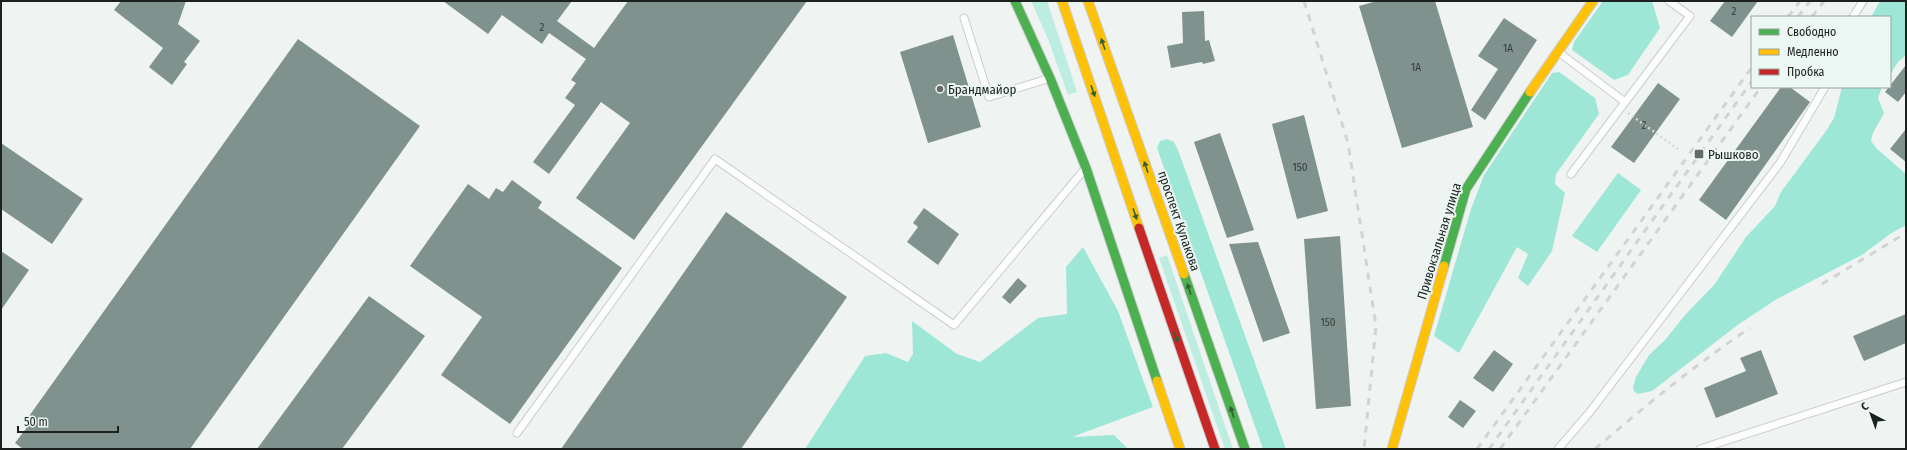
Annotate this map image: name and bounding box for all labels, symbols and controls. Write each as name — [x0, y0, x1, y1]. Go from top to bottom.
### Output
house number: 2 — [1732, 5, 1737, 18]
legend — [1751, 16, 1891, 88]
house number: 2 — [540, 21, 545, 34]
text: Свободно — [1787, 25, 1836, 39]
one-way arrow — [1100, 38, 1106, 50]
house number: 1А — [1503, 42, 1513, 55]
text: Медленно — [1787, 45, 1839, 59]
house number: 1А — [1411, 61, 1421, 74]
text: Пробка — [1787, 65, 1825, 79]
place label: Брандмайор — [948, 82, 1017, 97]
marker: Брандмайор — [935, 84, 945, 94]
one-way arrow — [1090, 85, 1096, 97]
house number: 2 — [1642, 119, 1647, 132]
place label: Рышково — [1708, 147, 1759, 162]
marker: Рышково — [1693, 148, 1705, 160]
one-way arrow — [1143, 160, 1149, 172]
house number: 150 — [1292, 161, 1308, 174]
street label: проспект Кулакова — [1155, 169, 1203, 273]
street label: Привокзальная улица — [1414, 181, 1464, 301]
one-way arrow — [1132, 208, 1138, 220]
one-way arrow — [1186, 283, 1192, 295]
house number: 150 — [1320, 316, 1336, 329]
one-way arrow — [1174, 331, 1180, 343]
north arrow — [1851, 394, 1891, 434]
text: С — [1858, 400, 1871, 414]
one-way arrow — [1229, 406, 1235, 418]
scale bar — [18, 408, 118, 434]
text: 50 m — [24, 415, 48, 429]

